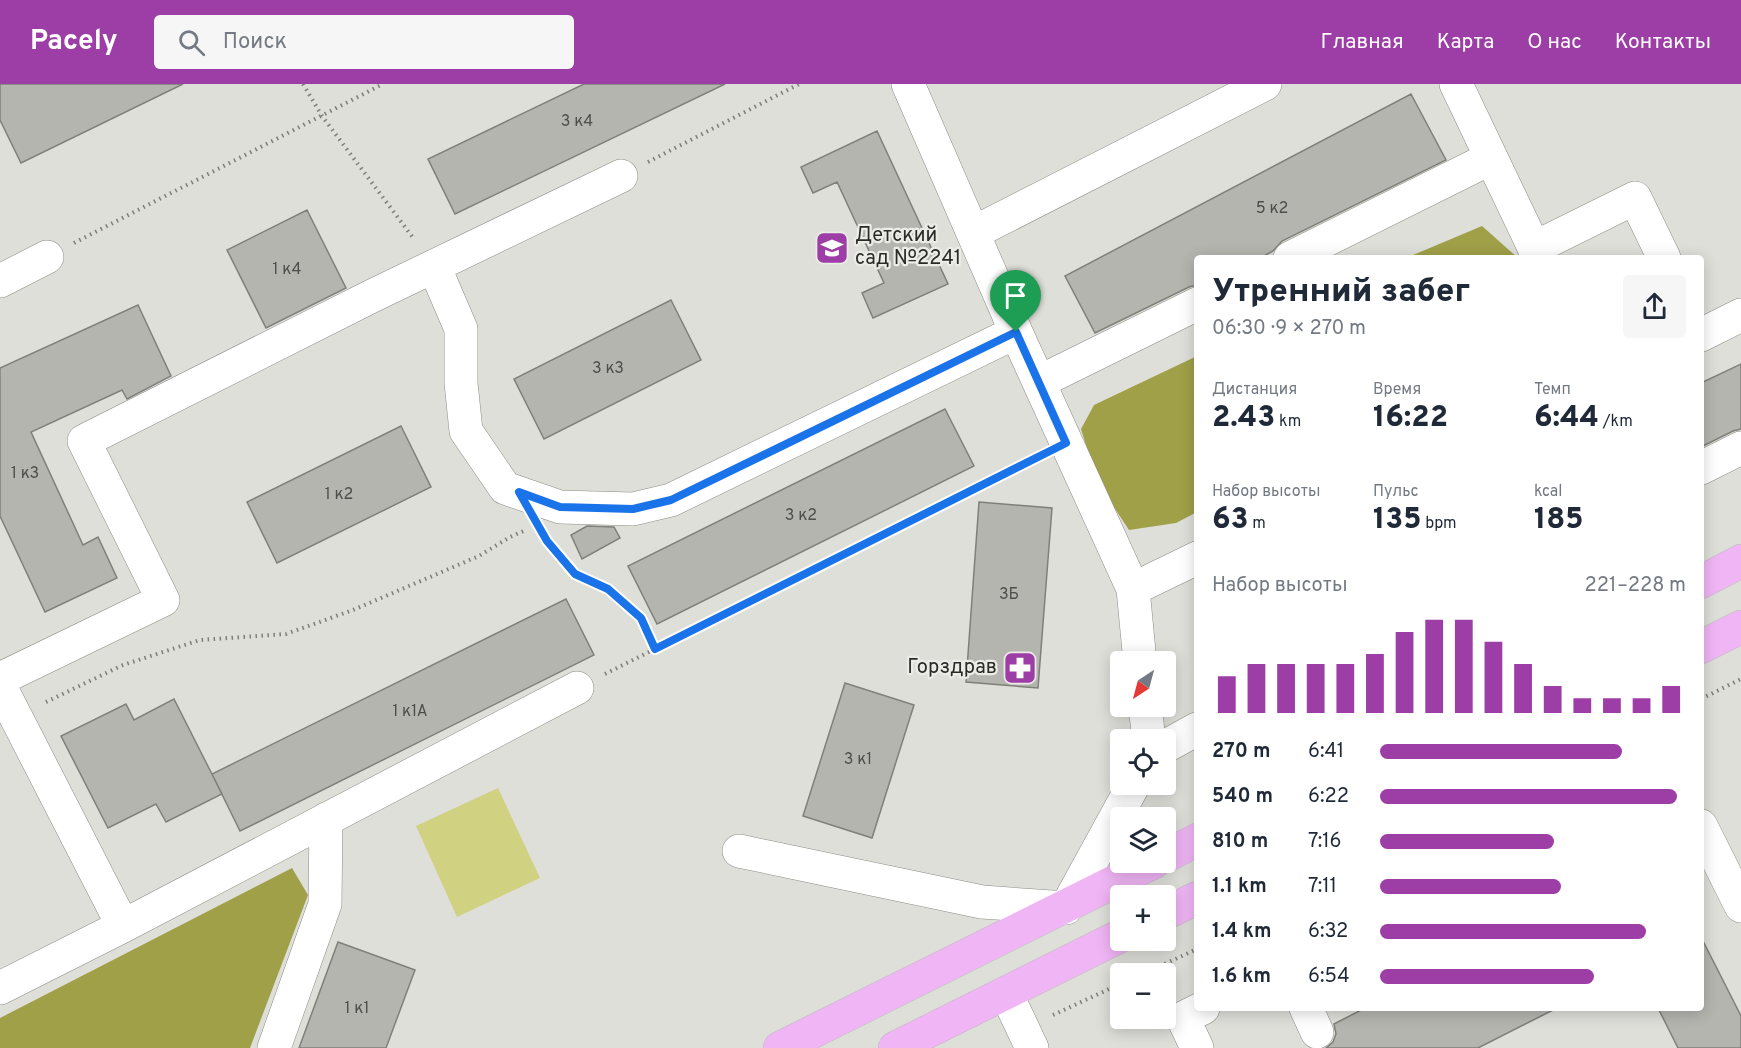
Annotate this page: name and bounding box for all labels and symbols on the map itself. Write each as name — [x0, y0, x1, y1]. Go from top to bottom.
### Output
house number: 3 к4 — [561, 112, 593, 132]
house number: 5 к2 — [1256, 199, 1288, 219]
place label: Детский сад №2241 — [855, 223, 961, 272]
school or university icon: Детский сад №2241 — [814, 230, 850, 266]
house number: 1 к4 — [273, 260, 301, 280]
pin — [990, 270, 1041, 332]
house number: 3 к3 — [592, 359, 624, 379]
house number: 1 к3 — [11, 464, 39, 484]
house number: 1 к2 — [325, 485, 353, 505]
house number: 3 к2 — [785, 506, 817, 526]
house number: 3Б — [999, 585, 1019, 605]
pharmacy icon: Горздрав — [1002, 650, 1038, 686]
north arrow — [1110, 651, 1176, 717]
place label: Горздрав — [907, 655, 997, 681]
house number: 1 к1А — [392, 702, 428, 722]
house number: 3 к1 — [844, 750, 872, 770]
house number: 1 к1 — [345, 999, 369, 1019]

